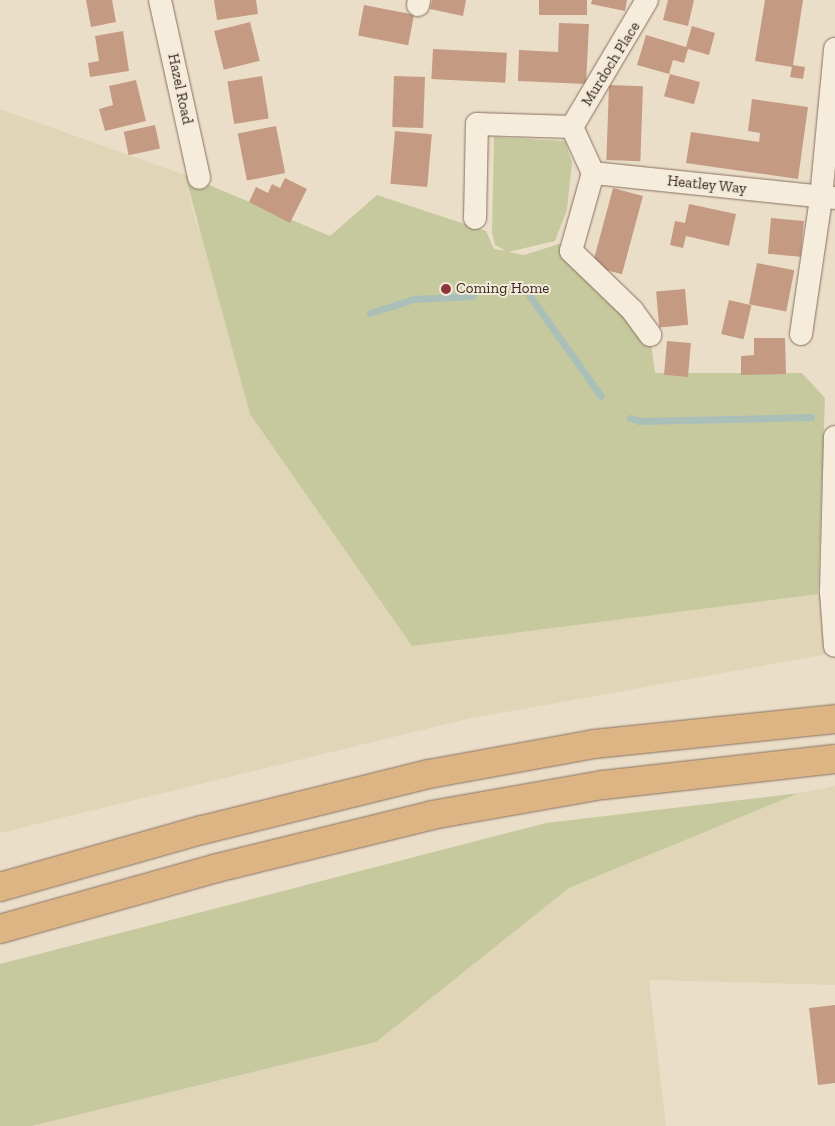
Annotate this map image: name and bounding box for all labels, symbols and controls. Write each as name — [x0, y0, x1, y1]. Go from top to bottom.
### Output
street label: Murdoch Place — [578, 18, 644, 110]
street label: Hazel Road — [164, 52, 196, 126]
street label: Heatley Way — [666, 172, 748, 198]
place label: Coming Home — [456, 280, 549, 298]
marker: Coming Home — [440, 283, 452, 295]

